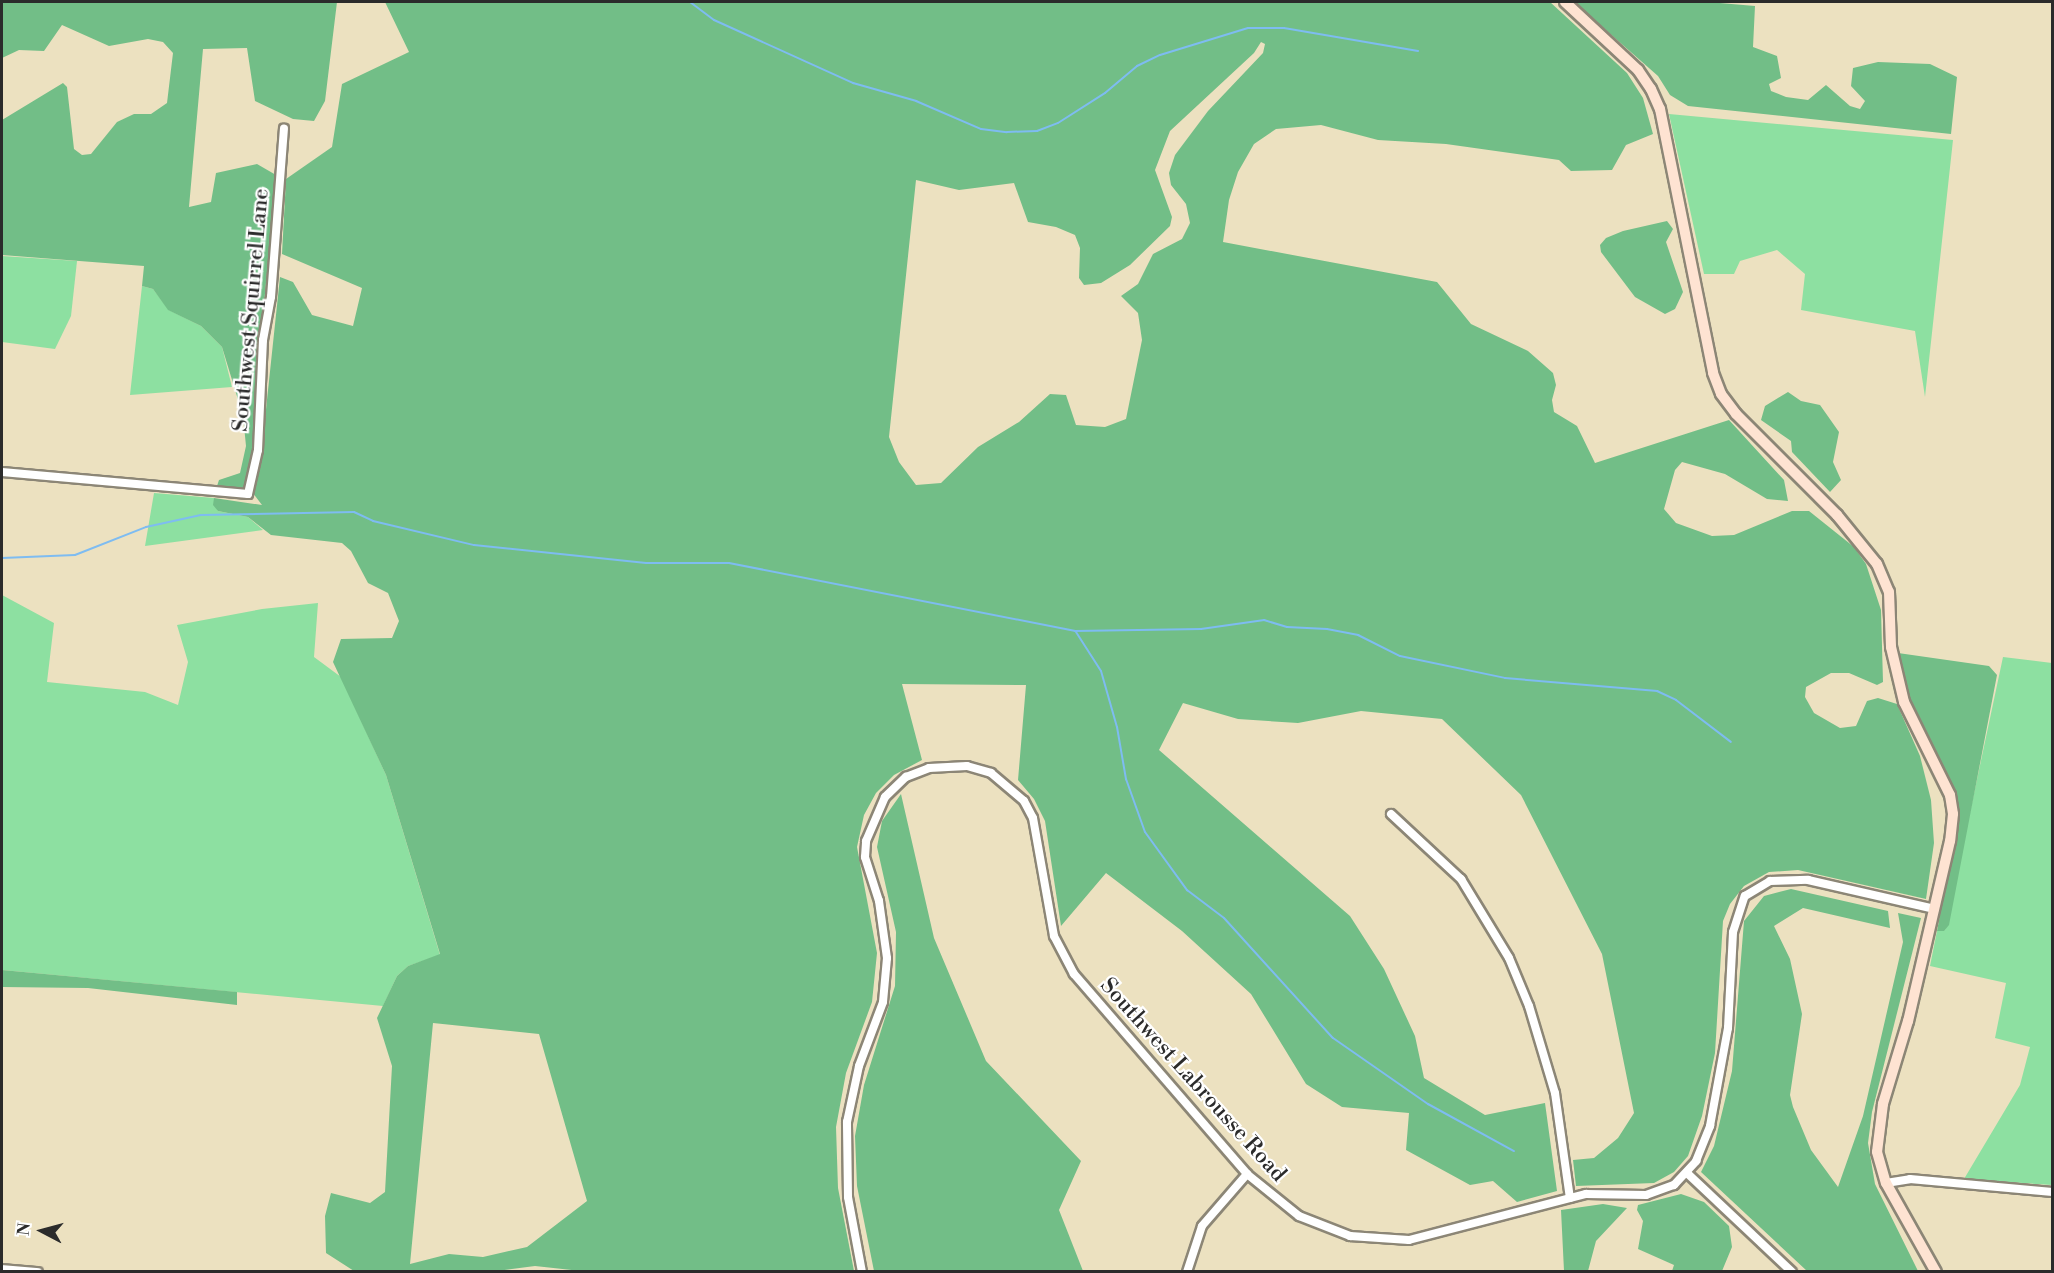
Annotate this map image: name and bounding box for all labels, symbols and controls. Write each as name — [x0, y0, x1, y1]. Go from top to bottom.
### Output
street label: Southwest Squirrel Lane — [227, 187, 275, 433]
street label: Southwest Labrousse Road — [1094, 973, 1292, 1187]
north arrow — [12, 1201, 72, 1261]
text: N — [13, 1222, 35, 1236]

